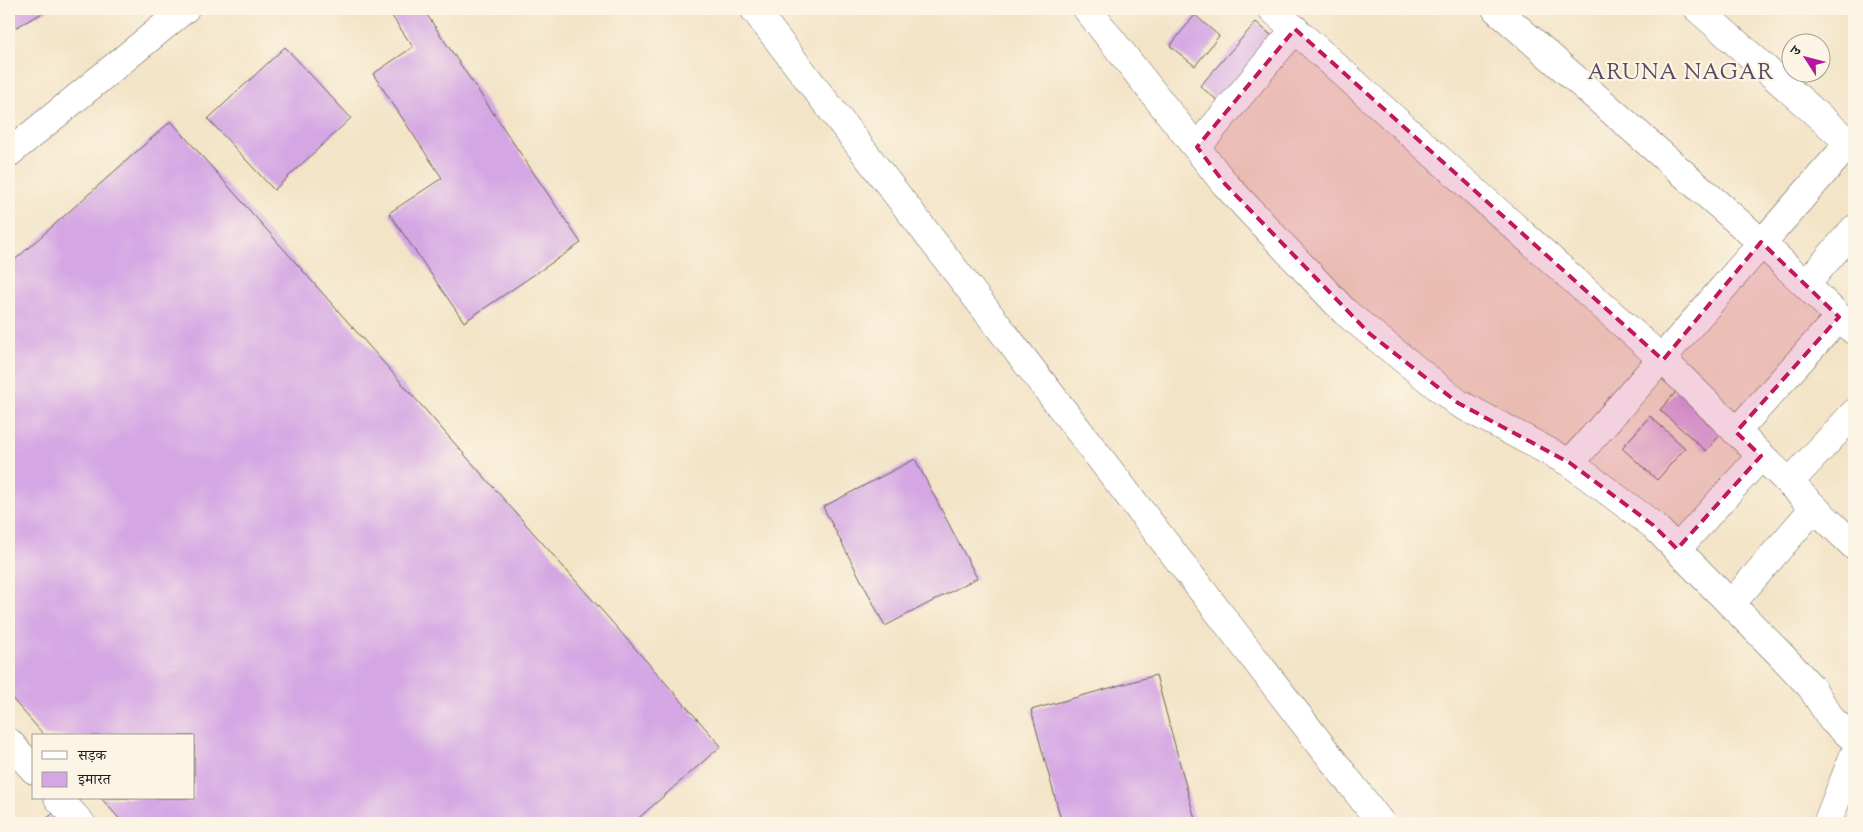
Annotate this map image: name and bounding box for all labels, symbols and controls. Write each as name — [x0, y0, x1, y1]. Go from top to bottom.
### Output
north arrow — [1780, 32, 1830, 82]
text: उ — [1786, 42, 1808, 61]
district label: ARUNA NAGAR — [1588, 58, 1774, 90]
legend — [32, 734, 195, 800]
text: सड़क — [77, 746, 107, 767]
text: इमारत — [77, 770, 112, 791]

